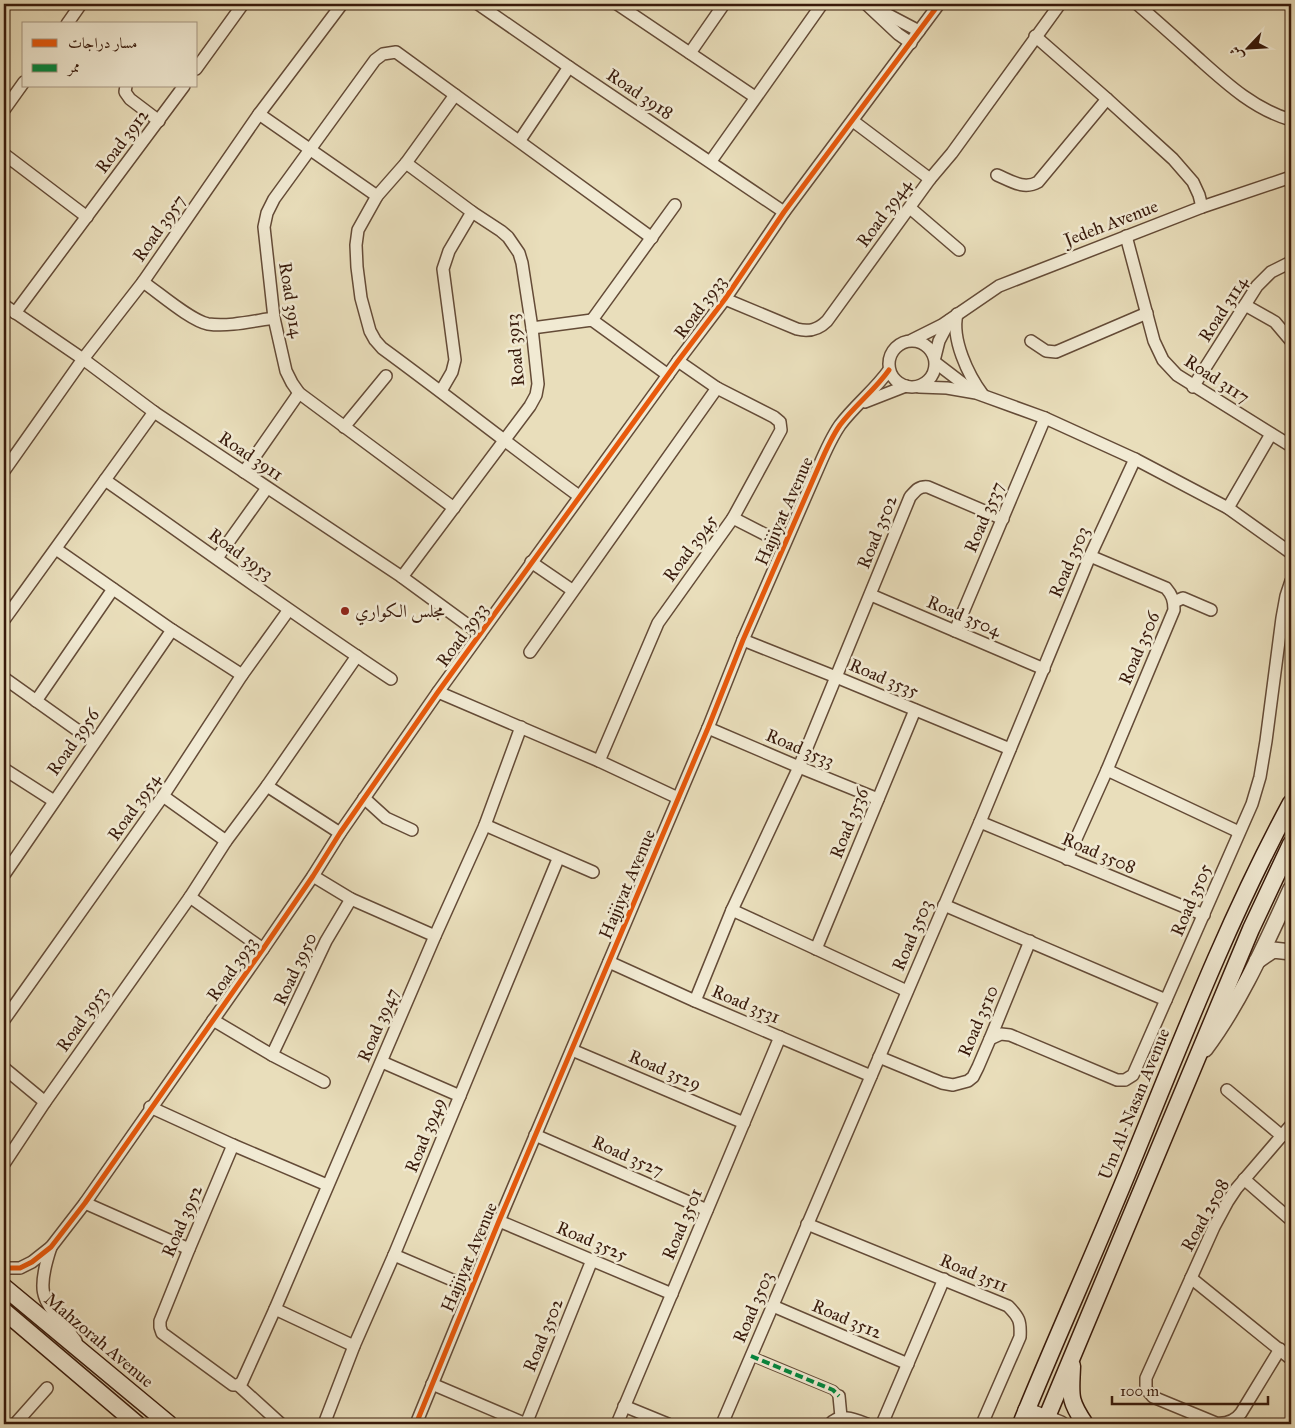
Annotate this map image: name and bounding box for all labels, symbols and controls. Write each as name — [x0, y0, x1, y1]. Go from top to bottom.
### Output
legend — [22, 22, 198, 88]
north arrow — [1222, 22, 1272, 72]
text: مسار دراجات — [68, 34, 137, 52]
text: ش — [1226, 43, 1247, 63]
text: ممر — [66, 58, 80, 77]
street label: Road 3918 — [602, 64, 678, 124]
street label: Road 3912 — [91, 104, 153, 178]
street label: Road 3944 — [852, 174, 917, 251]
street label: Road 3957 — [128, 190, 190, 266]
street label: Jedeh Avenue — [1059, 195, 1161, 253]
street label: Road 3914 — [274, 261, 308, 340]
street label: Road 3933 — [669, 271, 731, 343]
street label: Road 3114 — [1194, 271, 1253, 346]
street label: Road 3913 — [501, 313, 529, 387]
street label: Road 3117 — [1180, 350, 1254, 408]
street label: Road 3911 — [215, 426, 287, 486]
street label: Hajjiyat Avenue — [750, 453, 818, 569]
street label: Road 3537 — [959, 478, 1009, 556]
street label: Road 3502 — [852, 492, 902, 572]
street label: Road 3945 — [658, 510, 722, 586]
street label: Road 3953 — [204, 523, 278, 585]
street label: Road 3503 — [1044, 523, 1094, 601]
street label: Road 3504 — [924, 591, 1005, 642]
street label: Road 3933 — [431, 599, 493, 671]
place label: مجلس الكواري — [355, 600, 445, 626]
marker: مجلس الكواري — [339, 605, 351, 617]
street label: Road 3506 — [1114, 607, 1165, 688]
street label: Road 3535 — [846, 654, 923, 703]
street label: Road 3956 — [42, 704, 104, 780]
street label: Road 3533 — [762, 724, 838, 772]
street label: Road 3954 — [103, 768, 166, 845]
street label: Road 3536 — [825, 784, 873, 862]
street label: Hajjiyat Avenue — [594, 826, 660, 942]
street label: Road 3508 — [1059, 828, 1139, 878]
street label: Road 3505 — [1166, 860, 1216, 940]
street label: Road 3503 — [887, 896, 937, 974]
street label: Road 3950 — [269, 929, 321, 1009]
street label: Road 3933 — [202, 933, 262, 1005]
street label: Road 3531 — [709, 980, 783, 1028]
street label: Road 3953 — [52, 982, 112, 1056]
street label: Road 3510 — [953, 982, 1003, 1060]
street label: Road 3947 — [353, 985, 403, 1065]
street label: Um Al-Nasan Avenue — [1094, 1025, 1174, 1183]
street label: Road 3529 — [626, 1045, 704, 1095]
street label: Road 3949 — [400, 1094, 450, 1176]
street label: Road 3527 — [589, 1131, 667, 1181]
street label: Road 2508 — [1176, 1175, 1234, 1255]
street label: Road 3952 — [157, 1181, 207, 1260]
street label: Road 3501 — [657, 1185, 707, 1263]
street label: Hajjiyat Avenue — [436, 1199, 502, 1315]
street label: Road 3525 — [553, 1216, 631, 1266]
street label: Road 3511 — [937, 1249, 1011, 1297]
street label: Road 3503 — [728, 1268, 778, 1346]
street label: Mahzorah Avenue — [40, 1288, 158, 1392]
street label: Road 3512 — [809, 1294, 885, 1344]
street label: Road 3502 — [518, 1295, 568, 1375]
scale bar — [1112, 1373, 1269, 1405]
text: 100 m — [1120, 1382, 1160, 1400]

